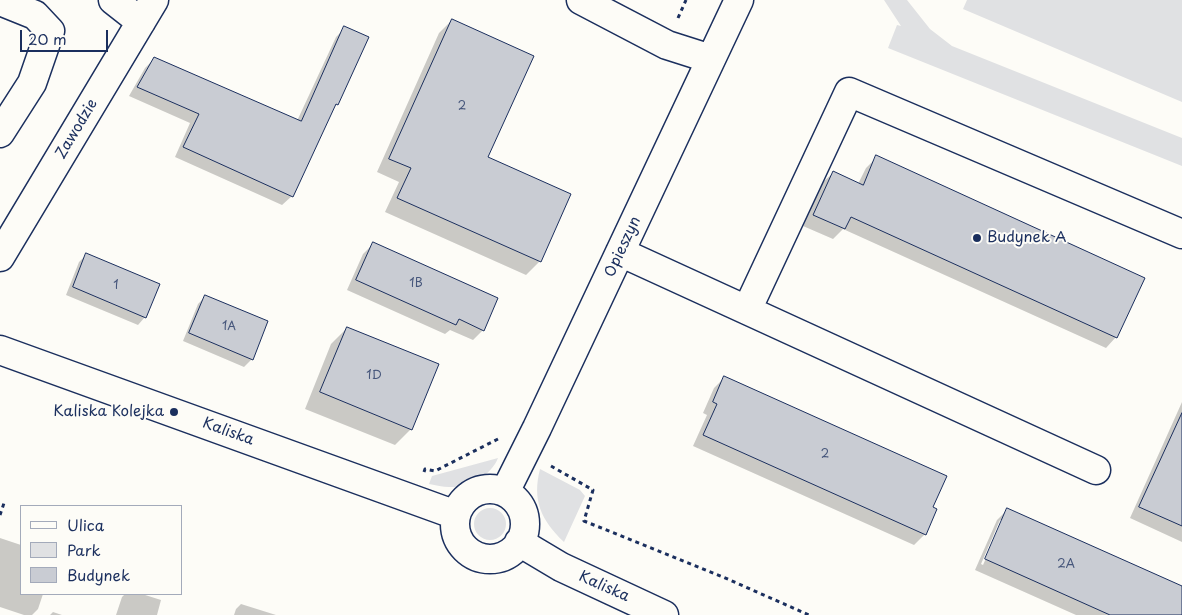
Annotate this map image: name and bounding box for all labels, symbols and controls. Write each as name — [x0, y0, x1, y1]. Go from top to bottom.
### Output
scale bar — [22, 20, 110, 52]
text: 20 m — [28, 27, 67, 50]
street label: Zawodzie — [52, 96, 102, 162]
house number: 2 — [458, 100, 466, 114]
street label: Opieszyn — [601, 214, 645, 280]
place label: Budynek A — [987, 229, 1066, 247]
marker: Budynek A — [971, 232, 983, 244]
house number: 1B — [409, 277, 423, 291]
house number: 1 — [113, 279, 119, 293]
house number: 1A — [222, 320, 236, 334]
house number: 1D — [366, 369, 382, 383]
place label: Kaliska Kolejka — [53, 403, 164, 421]
marker: Kaliska Kolejka — [168, 406, 180, 418]
street label: Kaliska — [200, 414, 256, 450]
house number: 2 — [821, 448, 829, 462]
legend — [20, 505, 182, 595]
text: Ulica — [67, 513, 104, 536]
text: Park — [67, 538, 101, 561]
house number: 2A — [1057, 558, 1075, 572]
text: Budynek — [67, 563, 130, 586]
street label: Kaliska — [576, 568, 632, 606]

